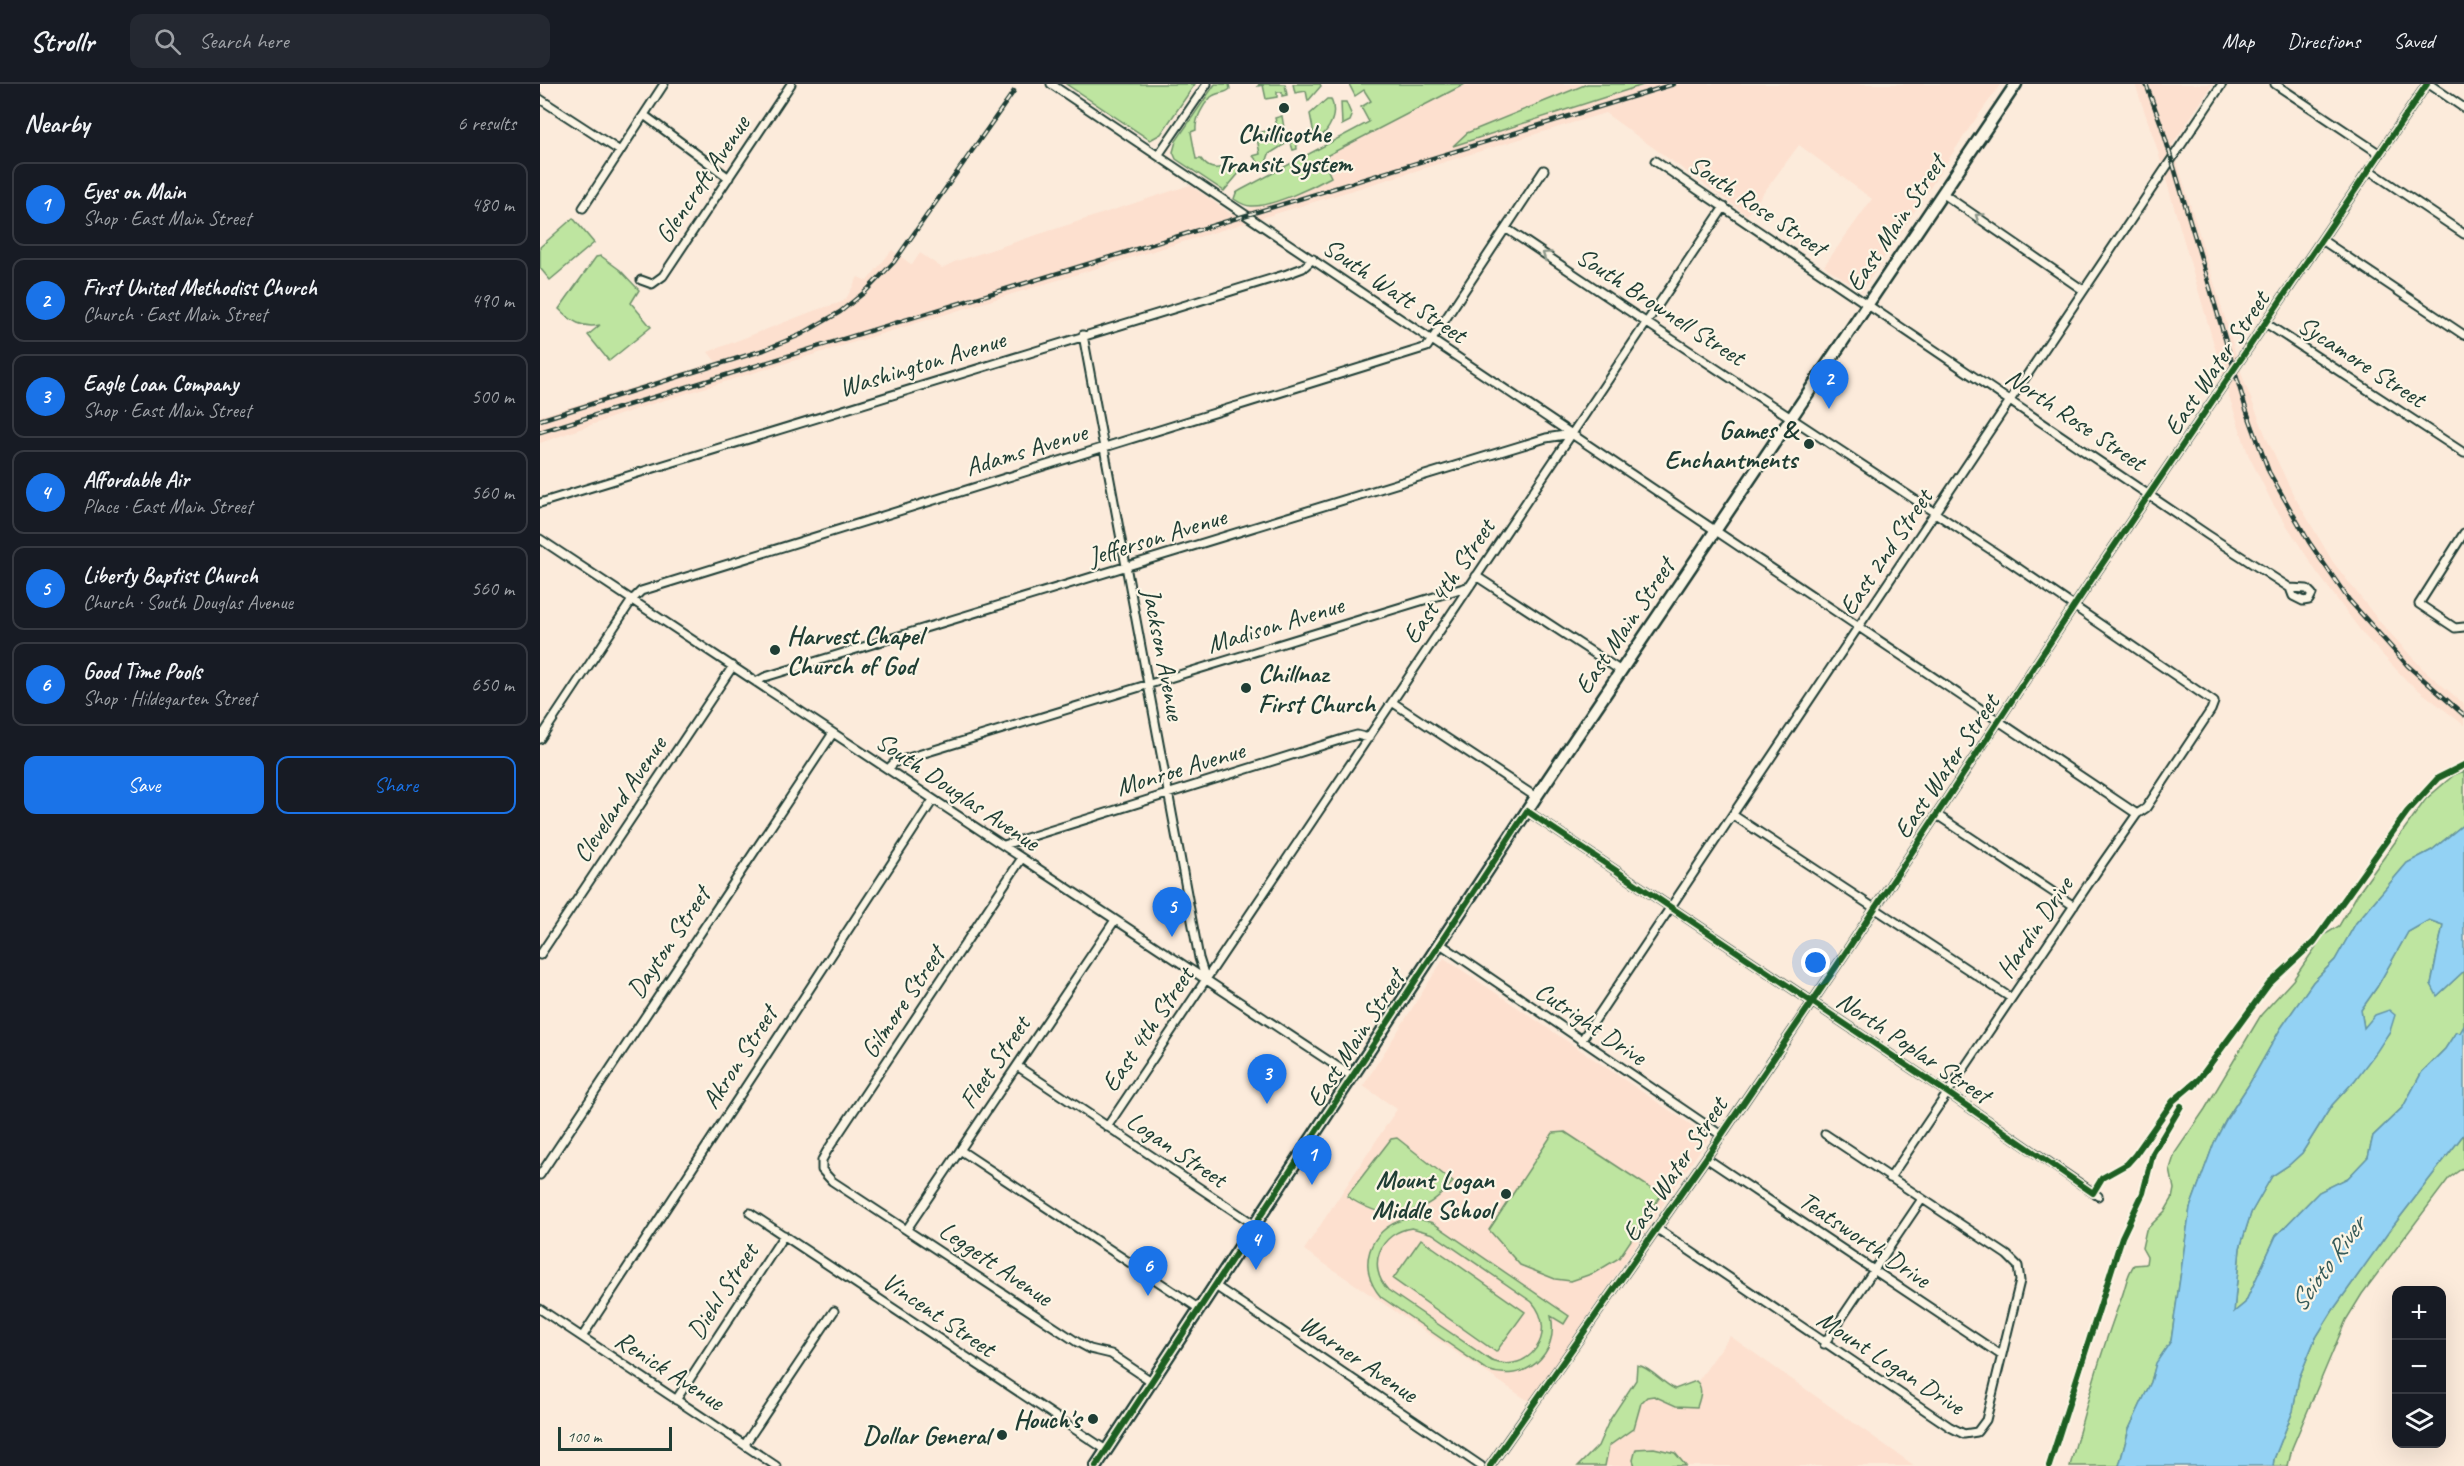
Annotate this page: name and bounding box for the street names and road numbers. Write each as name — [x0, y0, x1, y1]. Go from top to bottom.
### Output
street label: Glencroft Avenue — [648, 108, 758, 249]
street label: East Main Street — [1838, 146, 1955, 298]
street label: South Rose Street — [1683, 147, 1836, 266]
street label: South Watt Street — [1317, 230, 1475, 352]
street label: South Brownell Street — [1570, 240, 1753, 375]
street label: East Water Street — [2156, 283, 2278, 442]
street label: Sycamore Street — [2292, 308, 2434, 416]
street label: Washington Avenue — [835, 322, 1011, 404]
street label: North Rose Street — [1999, 360, 2154, 480]
street label: Adams Avenue — [961, 415, 1093, 484]
street label: East 2nd Street — [1831, 481, 1941, 622]
street label: Jefferson Avenue — [1082, 499, 1232, 574]
street label: East 4th Street — [1395, 511, 1504, 650]
street label: East Main Street — [1567, 549, 1684, 701]
street label: Jackson Avenue — [1134, 583, 1193, 724]
street label: Madison Avenue — [1203, 588, 1349, 661]
street label: East Water Street — [1886, 686, 2008, 845]
street label: South Douglas Avenue — [870, 724, 1047, 859]
street label: Cleveland Avenue — [565, 728, 675, 869]
street label: Monroe Avenue — [1112, 733, 1250, 804]
street label: Hardin Drive — [1989, 868, 2082, 984]
street label: Dayton Street — [619, 878, 720, 1004]
street label: Gilmore Street — [853, 937, 954, 1065]
street label: East 4th Street — [1094, 959, 1203, 1098]
street label: East Main Street — [1299, 961, 1414, 1113]
street label: Cutright Drive — [1529, 974, 1654, 1074]
street label: North Poplar Street — [1830, 984, 2000, 1113]
street label: Akron Street — [694, 997, 787, 1115]
street label: Fleet Street — [951, 1008, 1039, 1115]
street label: East Water Street — [1614, 1089, 1736, 1248]
street label: Logan Street — [1120, 1104, 1235, 1196]
street label: Teatsworth Drive — [1793, 1183, 1938, 1296]
street label: Leggett Avenue — [933, 1213, 1060, 1314]
street label: Diehl Street — [679, 1235, 767, 1345]
street label: Vincent Street — [876, 1265, 1004, 1366]
street label: Mount Logan Drive — [1811, 1302, 1972, 1423]
street label: Warner Avenue — [1294, 1307, 1425, 1411]
street label: Renick Avenue — [609, 1323, 732, 1419]

